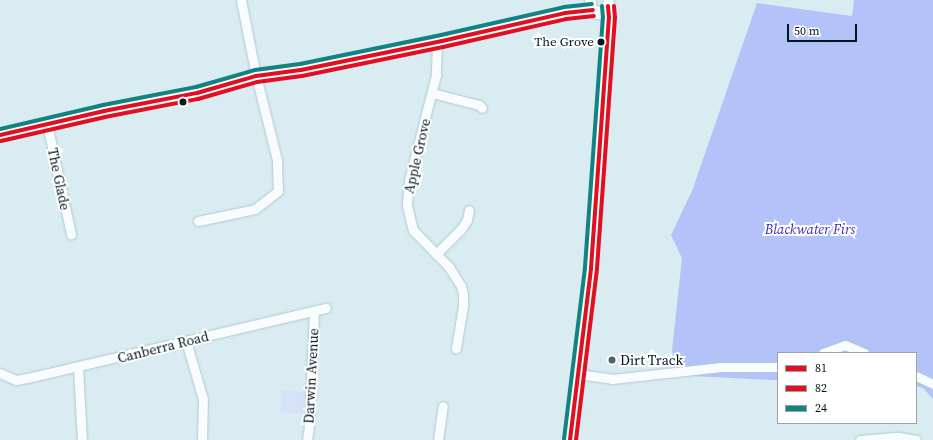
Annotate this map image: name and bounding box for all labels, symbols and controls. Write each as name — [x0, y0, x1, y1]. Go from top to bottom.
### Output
scale bar — [789, 16, 859, 42]
text: 50 m — [794, 23, 820, 39]
place label: The Grove — [534, 34, 594, 50]
marker: The Grove — [596, 37, 606, 47]
unlabelled marker — [178, 97, 188, 107]
street label: Apple Grove — [400, 117, 434, 195]
street label: The Glade — [44, 146, 74, 212]
park label: Blackwater Firs — [765, 221, 855, 237]
street label: Canberra Road — [116, 328, 210, 366]
street label: Darwin Avenue — [300, 328, 322, 424]
place label: Dirt Track — [620, 352, 683, 368]
legend — [777, 352, 917, 424]
marker: Dirt Track — [607, 355, 617, 365]
text: 81 — [815, 360, 827, 376]
text: 82 — [815, 380, 827, 396]
text: 24 — [815, 400, 827, 416]

